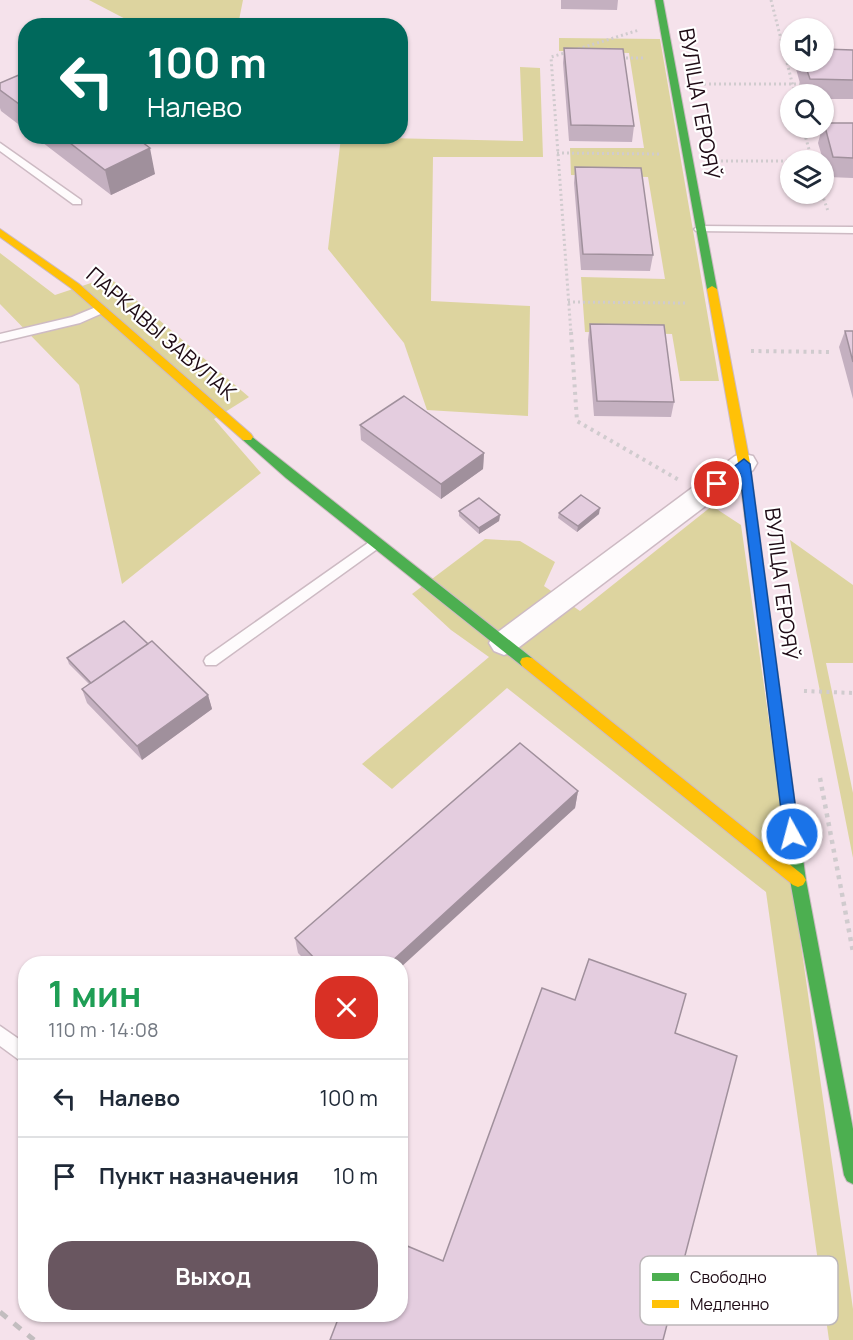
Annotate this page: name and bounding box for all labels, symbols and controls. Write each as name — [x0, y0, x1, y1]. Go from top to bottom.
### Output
map controls — [780, 18, 834, 204]
button: sound — [780, 18, 834, 72]
street label: ВУЛІЦА ГЕРОЯЎ — [673, 26, 727, 182]
text: 100 m — [147, 33, 267, 91]
icon: left — [48, 42, 126, 120]
button: search — [780, 84, 834, 138]
text: Налево — [147, 88, 242, 125]
button: layers — [780, 150, 834, 204]
street label: ПАРКАВЫ ЗАВУЛАК — [81, 260, 243, 406]
pin — [691, 458, 742, 509]
icon: arrive — [700, 467, 733, 500]
street label: ВУЛІЦА ГЕРОЯЎ — [759, 506, 805, 662]
position arrow — [760, 802, 824, 866]
text: 1 мин — [48, 969, 141, 1018]
button: close — [315, 976, 378, 1039]
text: 110 m · 14:08 — [48, 1016, 159, 1043]
icon: left — [48, 1082, 81, 1115]
text: Налево — [99, 1083, 180, 1113]
text: 100 m — [320, 1083, 378, 1113]
icon: arrive — [48, 1160, 81, 1193]
text: Пункт назначения — [99, 1161, 299, 1191]
text: 10 m — [333, 1161, 378, 1191]
button: Выход — [48, 1241, 378, 1310]
legend — [640, 1256, 838, 1325]
text: Свободно — [690, 1266, 767, 1288]
text: Медленно — [690, 1293, 769, 1315]

